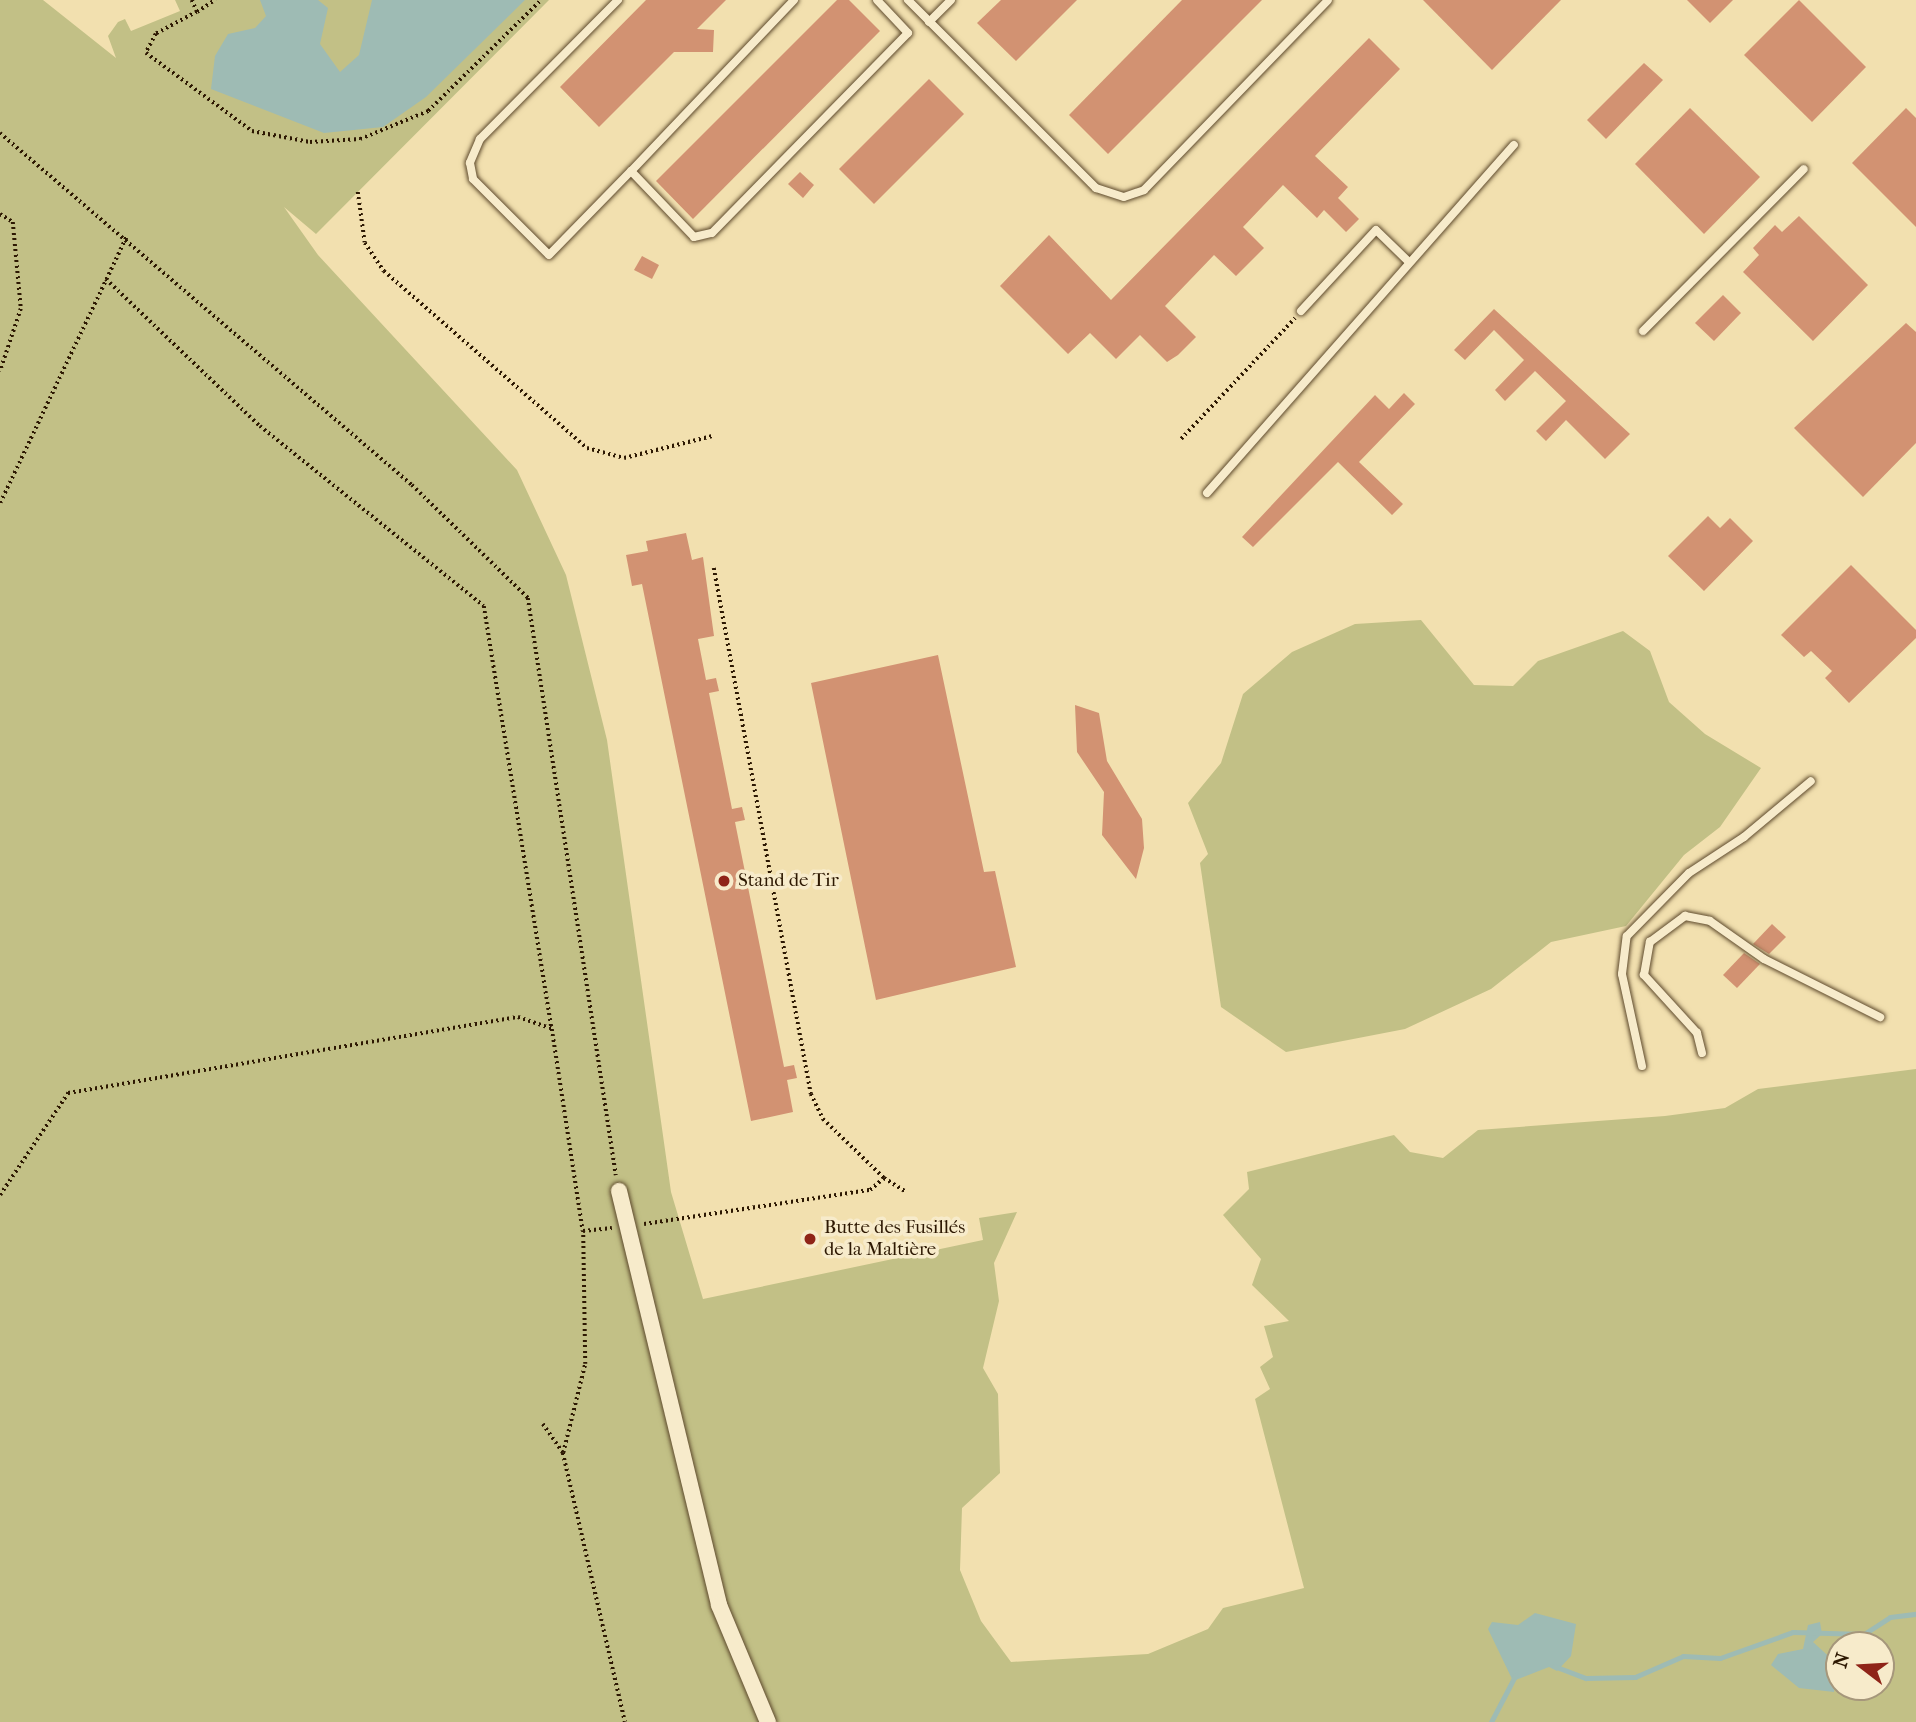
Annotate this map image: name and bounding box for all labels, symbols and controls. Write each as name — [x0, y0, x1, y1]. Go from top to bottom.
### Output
place label: Stand de Tir — [738, 870, 839, 892]
marker: Stand de Tir — [716, 873, 732, 889]
place label: Butte des Fusillés de la Maltière — [824, 1217, 965, 1261]
marker: Butte des Fusillés de la Maltière — [802, 1231, 818, 1247]
north arrow — [1825, 1631, 1895, 1701]
text: N — [1829, 1650, 1854, 1671]

